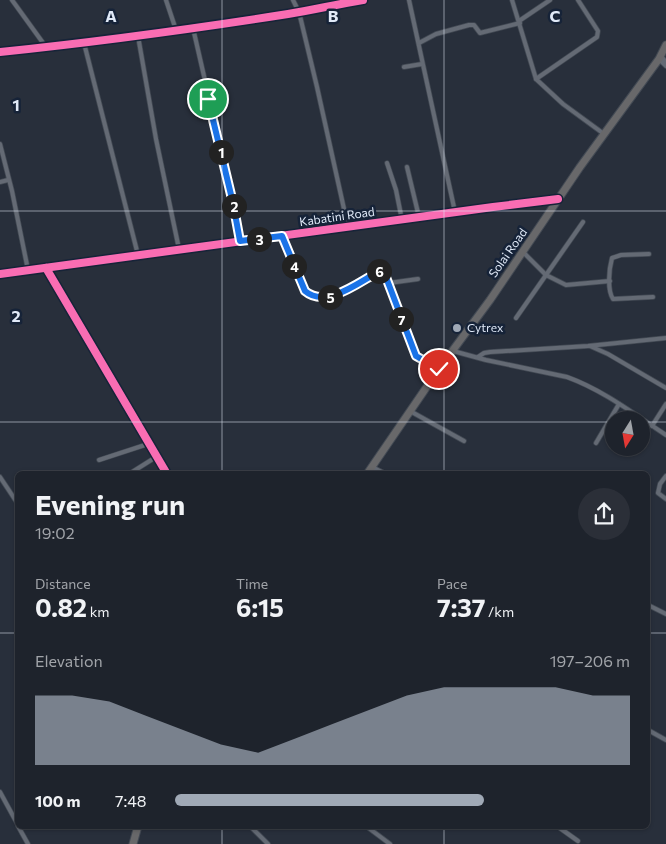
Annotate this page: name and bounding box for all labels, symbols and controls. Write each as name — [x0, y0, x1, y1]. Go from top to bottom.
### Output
text: A — [105, 6, 117, 25]
text: B — [328, 6, 339, 25]
text: C — [550, 6, 561, 25]
pin — [187, 78, 229, 120]
icon: arrive — [194, 85, 222, 113]
text: 1 — [12, 95, 20, 114]
pin: 1 — [208, 140, 234, 164]
text: 1 — [218, 144, 225, 161]
pin: 2 — [222, 194, 246, 218]
text: 2 — [231, 198, 238, 215]
street label: Kabatini Road — [298, 204, 376, 228]
street label: Solai Road — [485, 225, 529, 280]
pin: 3 — [246, 226, 272, 252]
text: 3 — [255, 231, 264, 248]
pin: 4 — [282, 254, 306, 278]
text: 4 — [290, 258, 299, 275]
pin: 6 — [366, 258, 392, 284]
text: 6 — [375, 263, 384, 280]
pin: 5 — [318, 284, 342, 310]
text: 5 — [326, 289, 335, 306]
text: 2 — [11, 306, 21, 325]
pin: 7 — [388, 306, 414, 332]
text: 7 — [398, 311, 405, 328]
place label: Cytrex — [467, 320, 504, 334]
marker: Cytrex — [451, 322, 463, 334]
pin — [418, 348, 460, 390]
icon: check — [425, 355, 453, 383]
north arrow — [605, 411, 650, 456]
map controls — [605, 411, 650, 456]
text: Evening run — [35, 487, 185, 521]
button: share — [578, 488, 630, 540]
text: 19:02 — [35, 523, 75, 542]
text: Distance — [35, 575, 91, 592]
text: Time — [236, 575, 268, 592]
text: Pace — [437, 575, 467, 592]
text: 0.82 — [35, 592, 87, 622]
text: 6:15 — [236, 592, 284, 622]
text: 7:37 — [437, 592, 485, 622]
text: km — [87, 603, 110, 620]
text: /km — [485, 603, 514, 620]
text: Elevation — [35, 651, 103, 670]
text: 197–206 m — [550, 651, 630, 670]
text: 100 m — [35, 791, 81, 810]
text: 7:48 — [115, 791, 147, 810]

